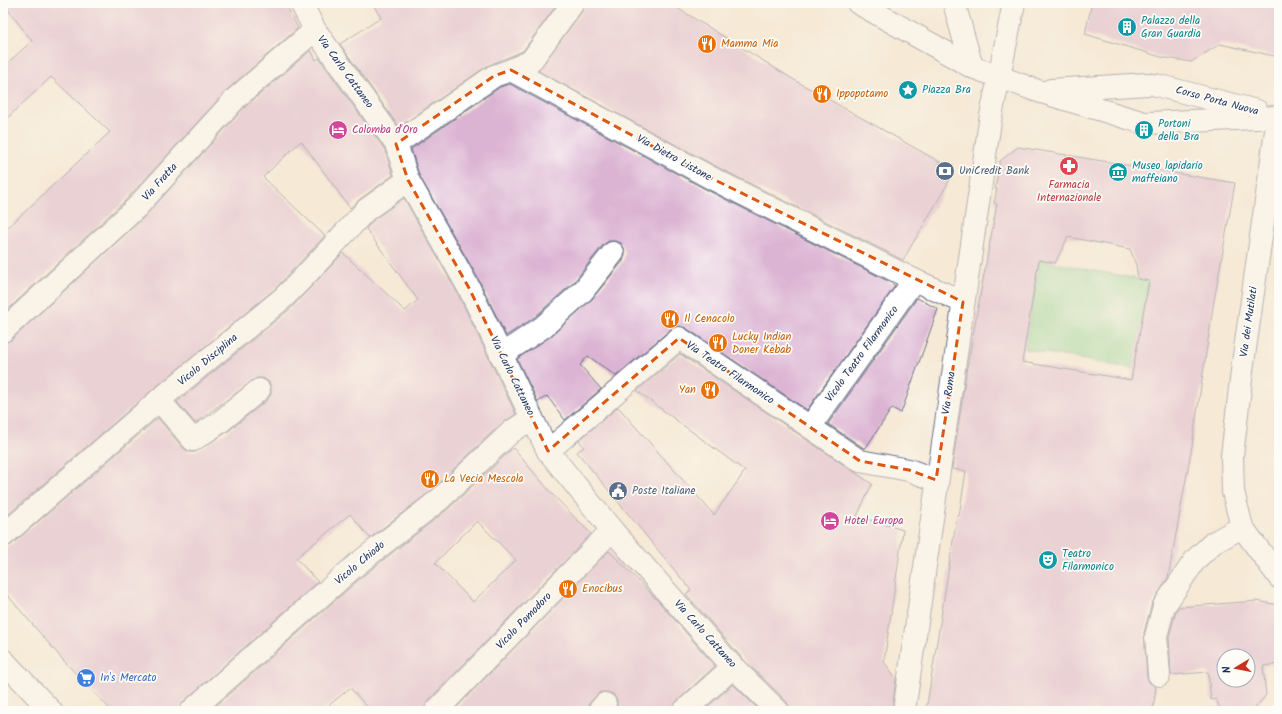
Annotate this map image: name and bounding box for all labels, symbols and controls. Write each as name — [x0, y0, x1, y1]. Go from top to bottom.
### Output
place label: Palazzo della Gran Guardia — [1141, 12, 1201, 43]
building icon: Palazzo della Gran Guardia — [1116, 16, 1138, 38]
street label: Via Carlo Cattaneo — [312, 32, 378, 112]
restaurant icon: Mamma Mia — [696, 33, 718, 55]
place label: Mamma Mia — [721, 35, 778, 53]
place icon: Piazza Bra — [897, 79, 919, 101]
place label: Piazza Bra — [922, 81, 971, 99]
street label: Corso Porta Nuova — [1173, 81, 1261, 121]
restaurant icon: Ippopotamo — [811, 83, 833, 105]
place label: Ippopotamo — [836, 85, 888, 103]
place label: Portoni della Bra — [1158, 115, 1199, 146]
hotel icon: Colomba d'Oro — [327, 119, 349, 141]
building icon: Portoni della Bra — [1133, 119, 1155, 141]
place label: Colomba d'Oro — [352, 121, 418, 139]
street label: Via Dietro Listone — [633, 130, 715, 186]
pharmacy icon: Farmacia Internazionale — [1058, 155, 1080, 177]
place label: Museo lapidario maffeiano — [1132, 157, 1203, 188]
street label: Via Fratta — [138, 159, 182, 205]
bank icon: UniCredit Bank — [934, 160, 956, 182]
museum icon: Museo lapidario maffeiano — [1107, 161, 1129, 183]
place label: UniCredit Bank — [959, 162, 1030, 180]
place label: Farmacia Internazionale — [1037, 176, 1101, 207]
street label: Via dei Mutilati — [1235, 285, 1263, 358]
street label: Vicolo Teatro Filarmonico — [821, 302, 903, 406]
restaurant icon: Il Cenacolo — [659, 308, 681, 330]
place label: Il Cenacolo — [684, 310, 735, 328]
place label: Lucky Indian Doner Kebab — [732, 328, 791, 359]
street label: Vicolo Disciplina — [174, 329, 242, 391]
restaurant icon: Lucky Indian Doner Kebab — [707, 332, 729, 354]
street label: Via Carlo Cattaneo — [485, 333, 539, 419]
street label: Via Teatro Filarmonico — [682, 337, 778, 409]
street label: Via Roma — [937, 370, 961, 416]
restaurant icon: Yan — [699, 379, 721, 401]
place label: Yan — [679, 381, 696, 399]
restaurant icon: La Vecia Mescola — [419, 468, 441, 490]
place label: La Vecia Mescola — [444, 470, 524, 488]
public building icon: Poste Italiane — [607, 480, 629, 502]
place label: Poste Italiane — [632, 482, 695, 500]
hotel icon: Hotel Europa — [819, 510, 841, 532]
place label: Hotel Europa — [844, 512, 903, 530]
street label: Vicolo Chiodo — [331, 536, 389, 589]
place label: Teatro Filarmonico — [1062, 545, 1114, 576]
theatre icon: Teatro Filarmonico — [1037, 549, 1059, 571]
restaurant icon: Enocibus — [557, 578, 579, 600]
place label: Enocibus — [582, 580, 623, 598]
street label: Vicolo Pomodoro — [492, 588, 556, 654]
street label: Via Carlo Cattaneo — [669, 596, 741, 672]
north arrow — [1216, 648, 1256, 688]
text: N — [1218, 665, 1237, 675]
supermarket icon: In's Mercato — [75, 667, 97, 689]
place label: In's Mercato — [100, 669, 157, 687]

